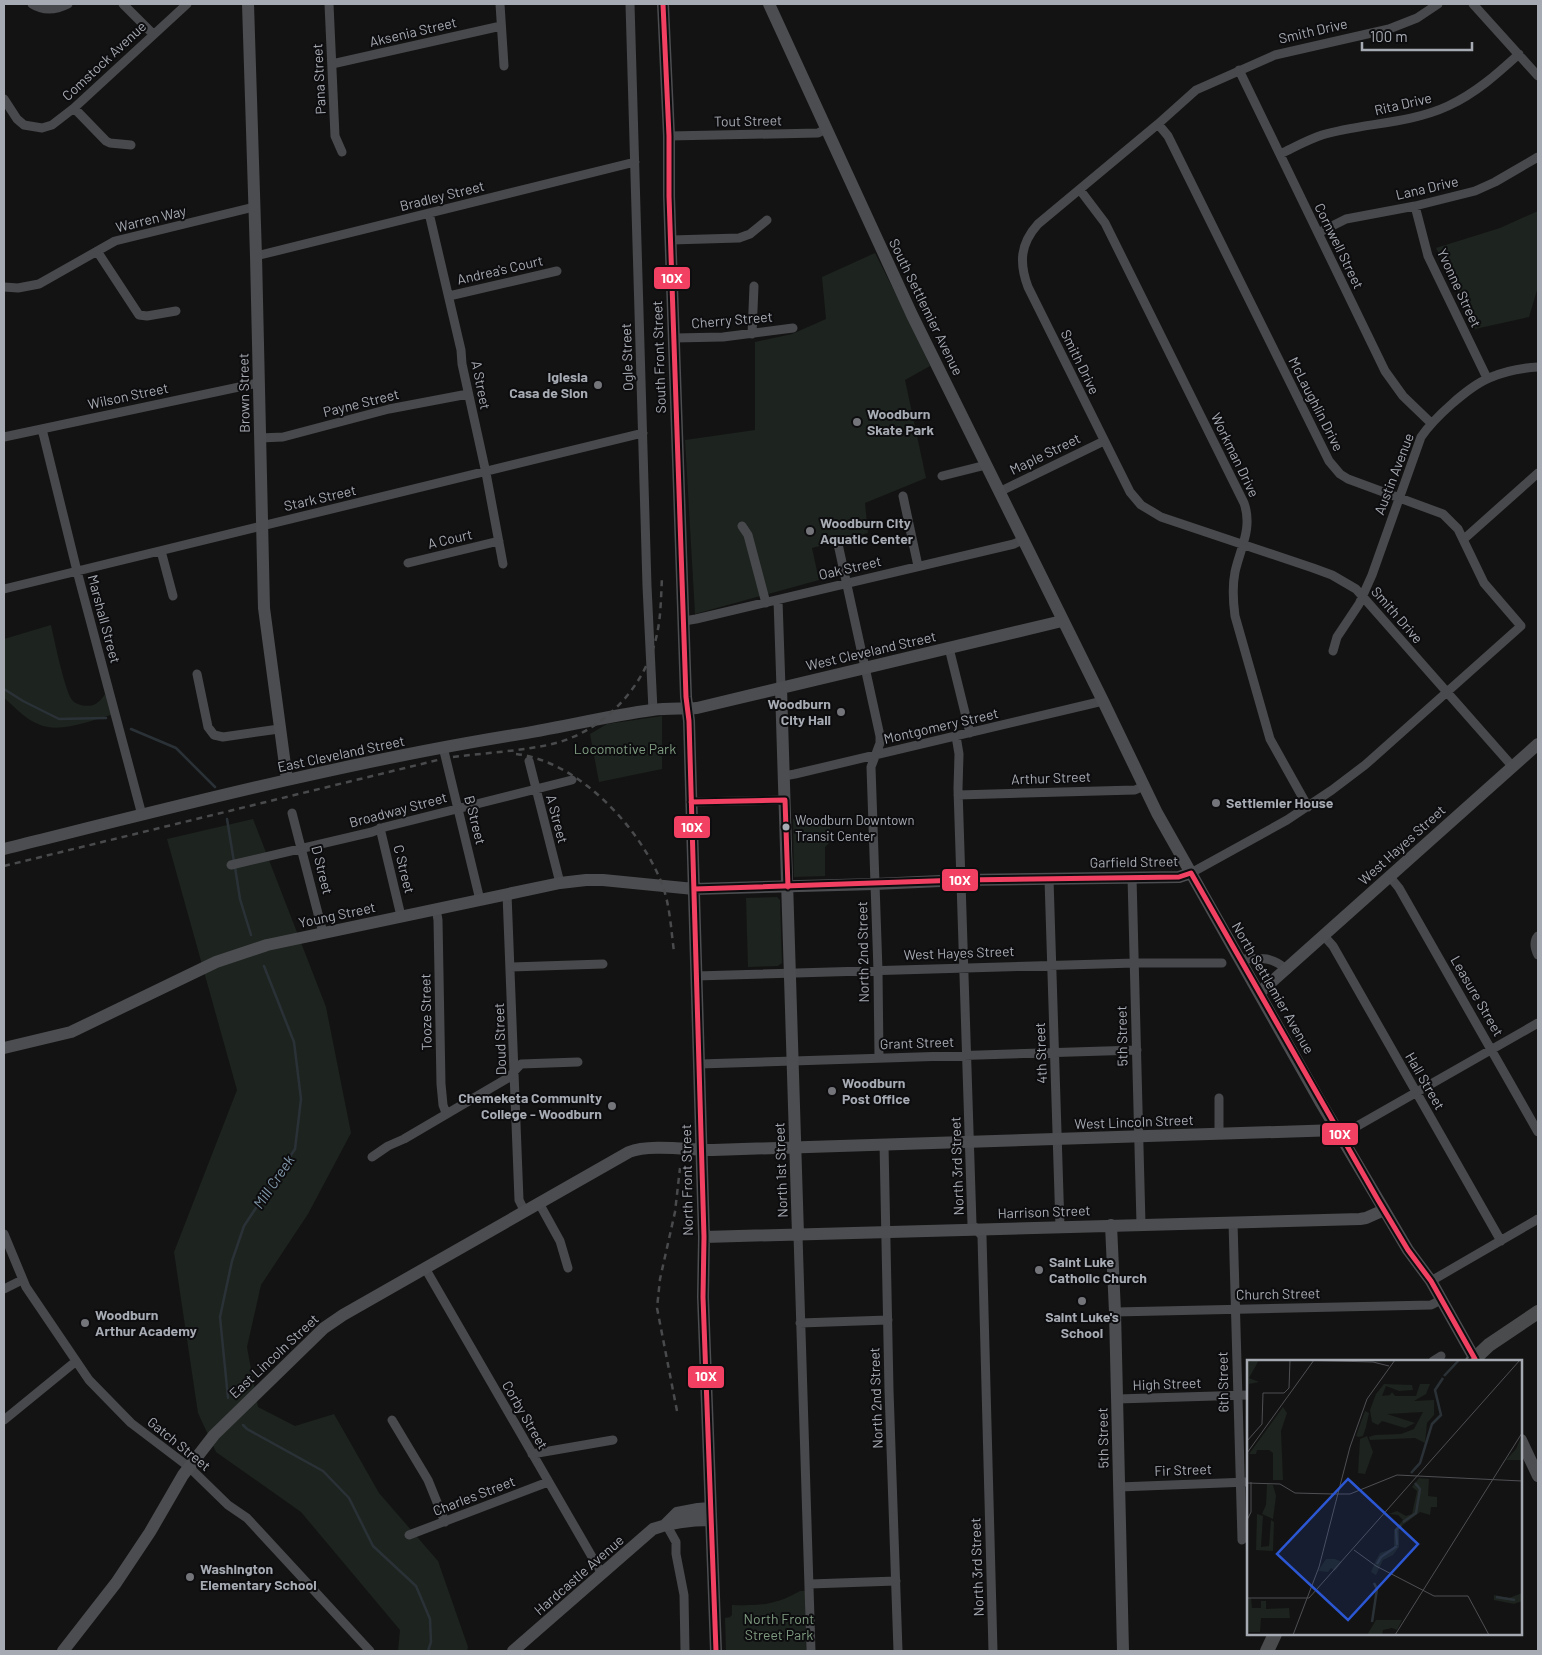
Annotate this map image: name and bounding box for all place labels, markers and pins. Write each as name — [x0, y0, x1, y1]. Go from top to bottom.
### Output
place label: Iglesia Casa de Sion — [509, 368, 588, 401]
marker: Iglesia Casa de Sion — [592, 379, 604, 391]
place label: Woodburn Skate Park — [867, 405, 934, 438]
marker: Woodburn Skate Park — [851, 416, 863, 428]
place label: Woodburn City Aquatic Center — [820, 514, 914, 547]
marker: Woodburn City Aquatic Center — [804, 525, 816, 537]
place label: Woodburn City Hall — [767, 695, 831, 728]
marker: Woodburn City Hall — [835, 706, 847, 718]
place label: Settlemier House — [1226, 794, 1334, 811]
marker: Settlemier House — [1210, 797, 1222, 809]
place label: Woodburn Downtown Transit Center — [795, 812, 914, 844]
marker: Woodburn Downtown Transit Center — [781, 822, 791, 832]
place label: Woodburn Post Office — [842, 1074, 911, 1107]
marker: Woodburn Post Office — [826, 1085, 838, 1097]
place label: Chemeketa Community College - Woodburn — [458, 1089, 602, 1122]
marker: Chemeketa Community College - Woodburn — [606, 1100, 618, 1112]
place label: Saint Luke Catholic Church — [1049, 1253, 1147, 1286]
marker: Saint Luke Catholic Church — [1033, 1264, 1045, 1276]
marker: Saint Luke's School — [1076, 1295, 1088, 1307]
place label: Woodburn Arthur Academy — [95, 1306, 197, 1339]
place label: Saint Luke's School — [1045, 1308, 1119, 1341]
marker: Woodburn Arthur Academy — [79, 1317, 91, 1329]
place label: Washington Elementary School — [200, 1560, 317, 1593]
marker: Washington Elementary School — [184, 1571, 196, 1583]

